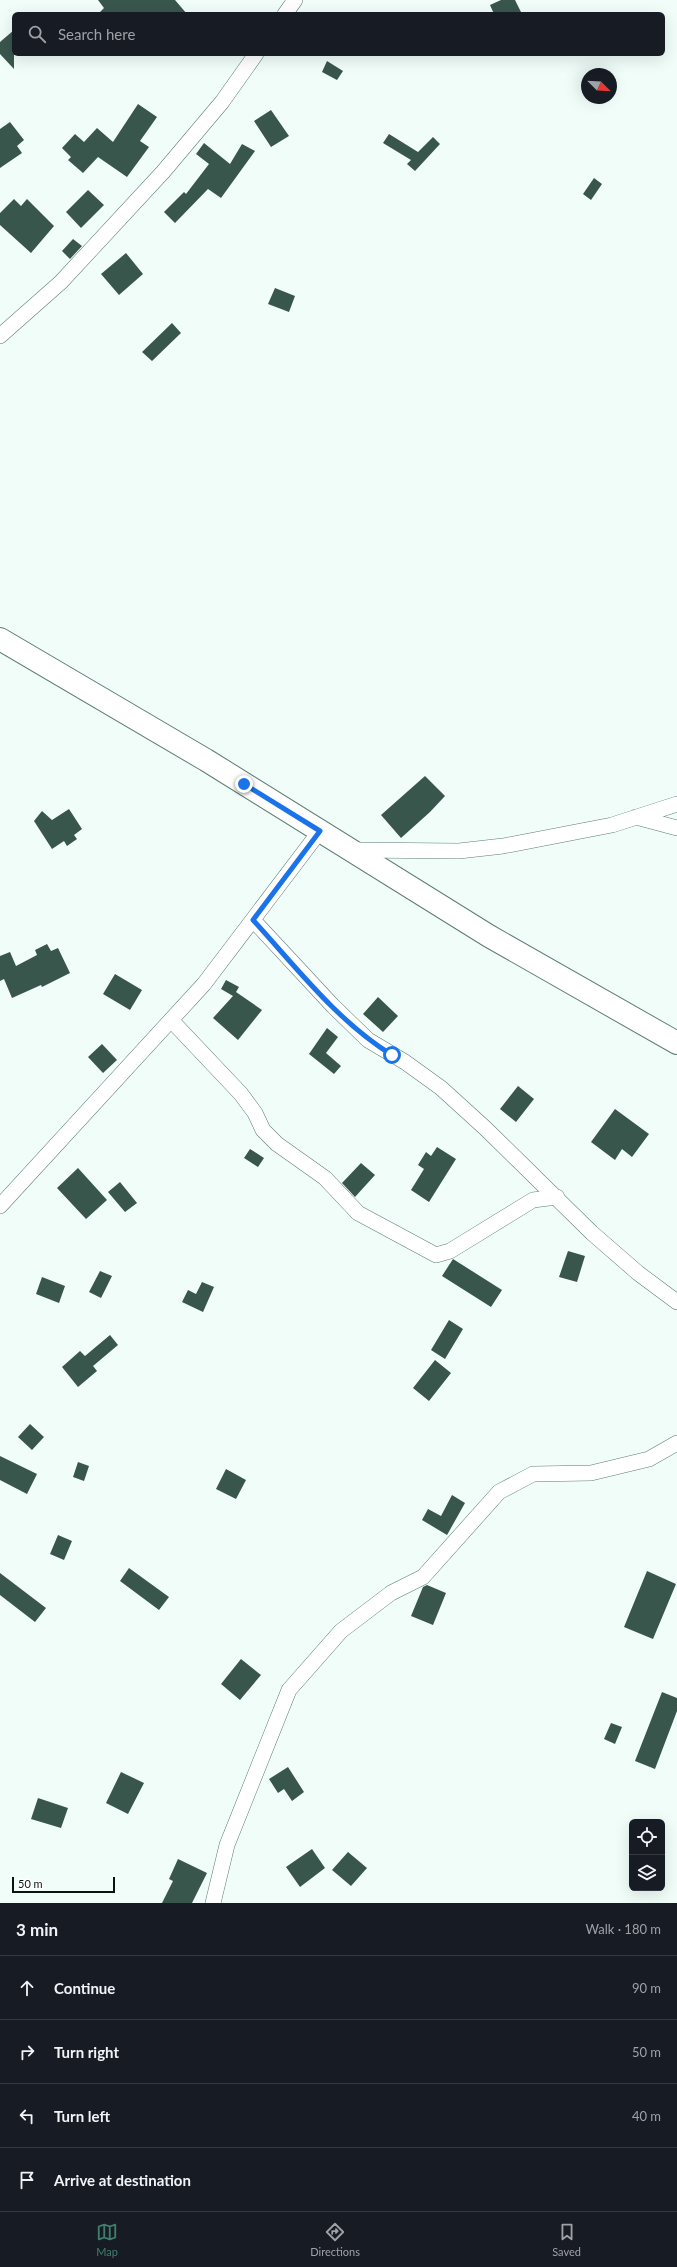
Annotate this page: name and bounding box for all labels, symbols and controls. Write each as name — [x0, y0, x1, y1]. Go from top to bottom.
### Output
search box — [12, 12, 665, 56]
icon: search — [26, 23, 48, 45]
text: Search here — [58, 25, 135, 43]
north arrow — [581, 68, 617, 104]
route end — [235, 775, 253, 793]
route start — [383, 1046, 401, 1064]
map controls — [629, 1819, 665, 1891]
button: locate — [629, 1819, 665, 1855]
button: layers — [629, 1855, 665, 1891]
scale bar — [12, 1875, 115, 1894]
text: 50 m — [18, 1877, 43, 1890]
text: 3 min — [16, 1919, 58, 1940]
text: Walk · 180 m — [585, 1921, 661, 1937]
icon: ahead — [16, 1977, 38, 1999]
text: Continue — [54, 1979, 115, 1997]
text: 90 m — [632, 1980, 661, 1996]
icon: right — [16, 2041, 38, 2063]
text: Turn right — [54, 2043, 119, 2061]
text: 50 m — [632, 2044, 661, 2060]
icon: left — [16, 2105, 38, 2127]
text: Turn left — [54, 2107, 110, 2125]
text: 40 m — [632, 2108, 661, 2124]
icon: arrive — [16, 2169, 38, 2191]
text: Arrive at destination — [54, 2171, 191, 2189]
tab: Map — [96, 2221, 118, 2258]
tab: Directions — [310, 2221, 360, 2258]
tab: Saved — [552, 2221, 581, 2258]

